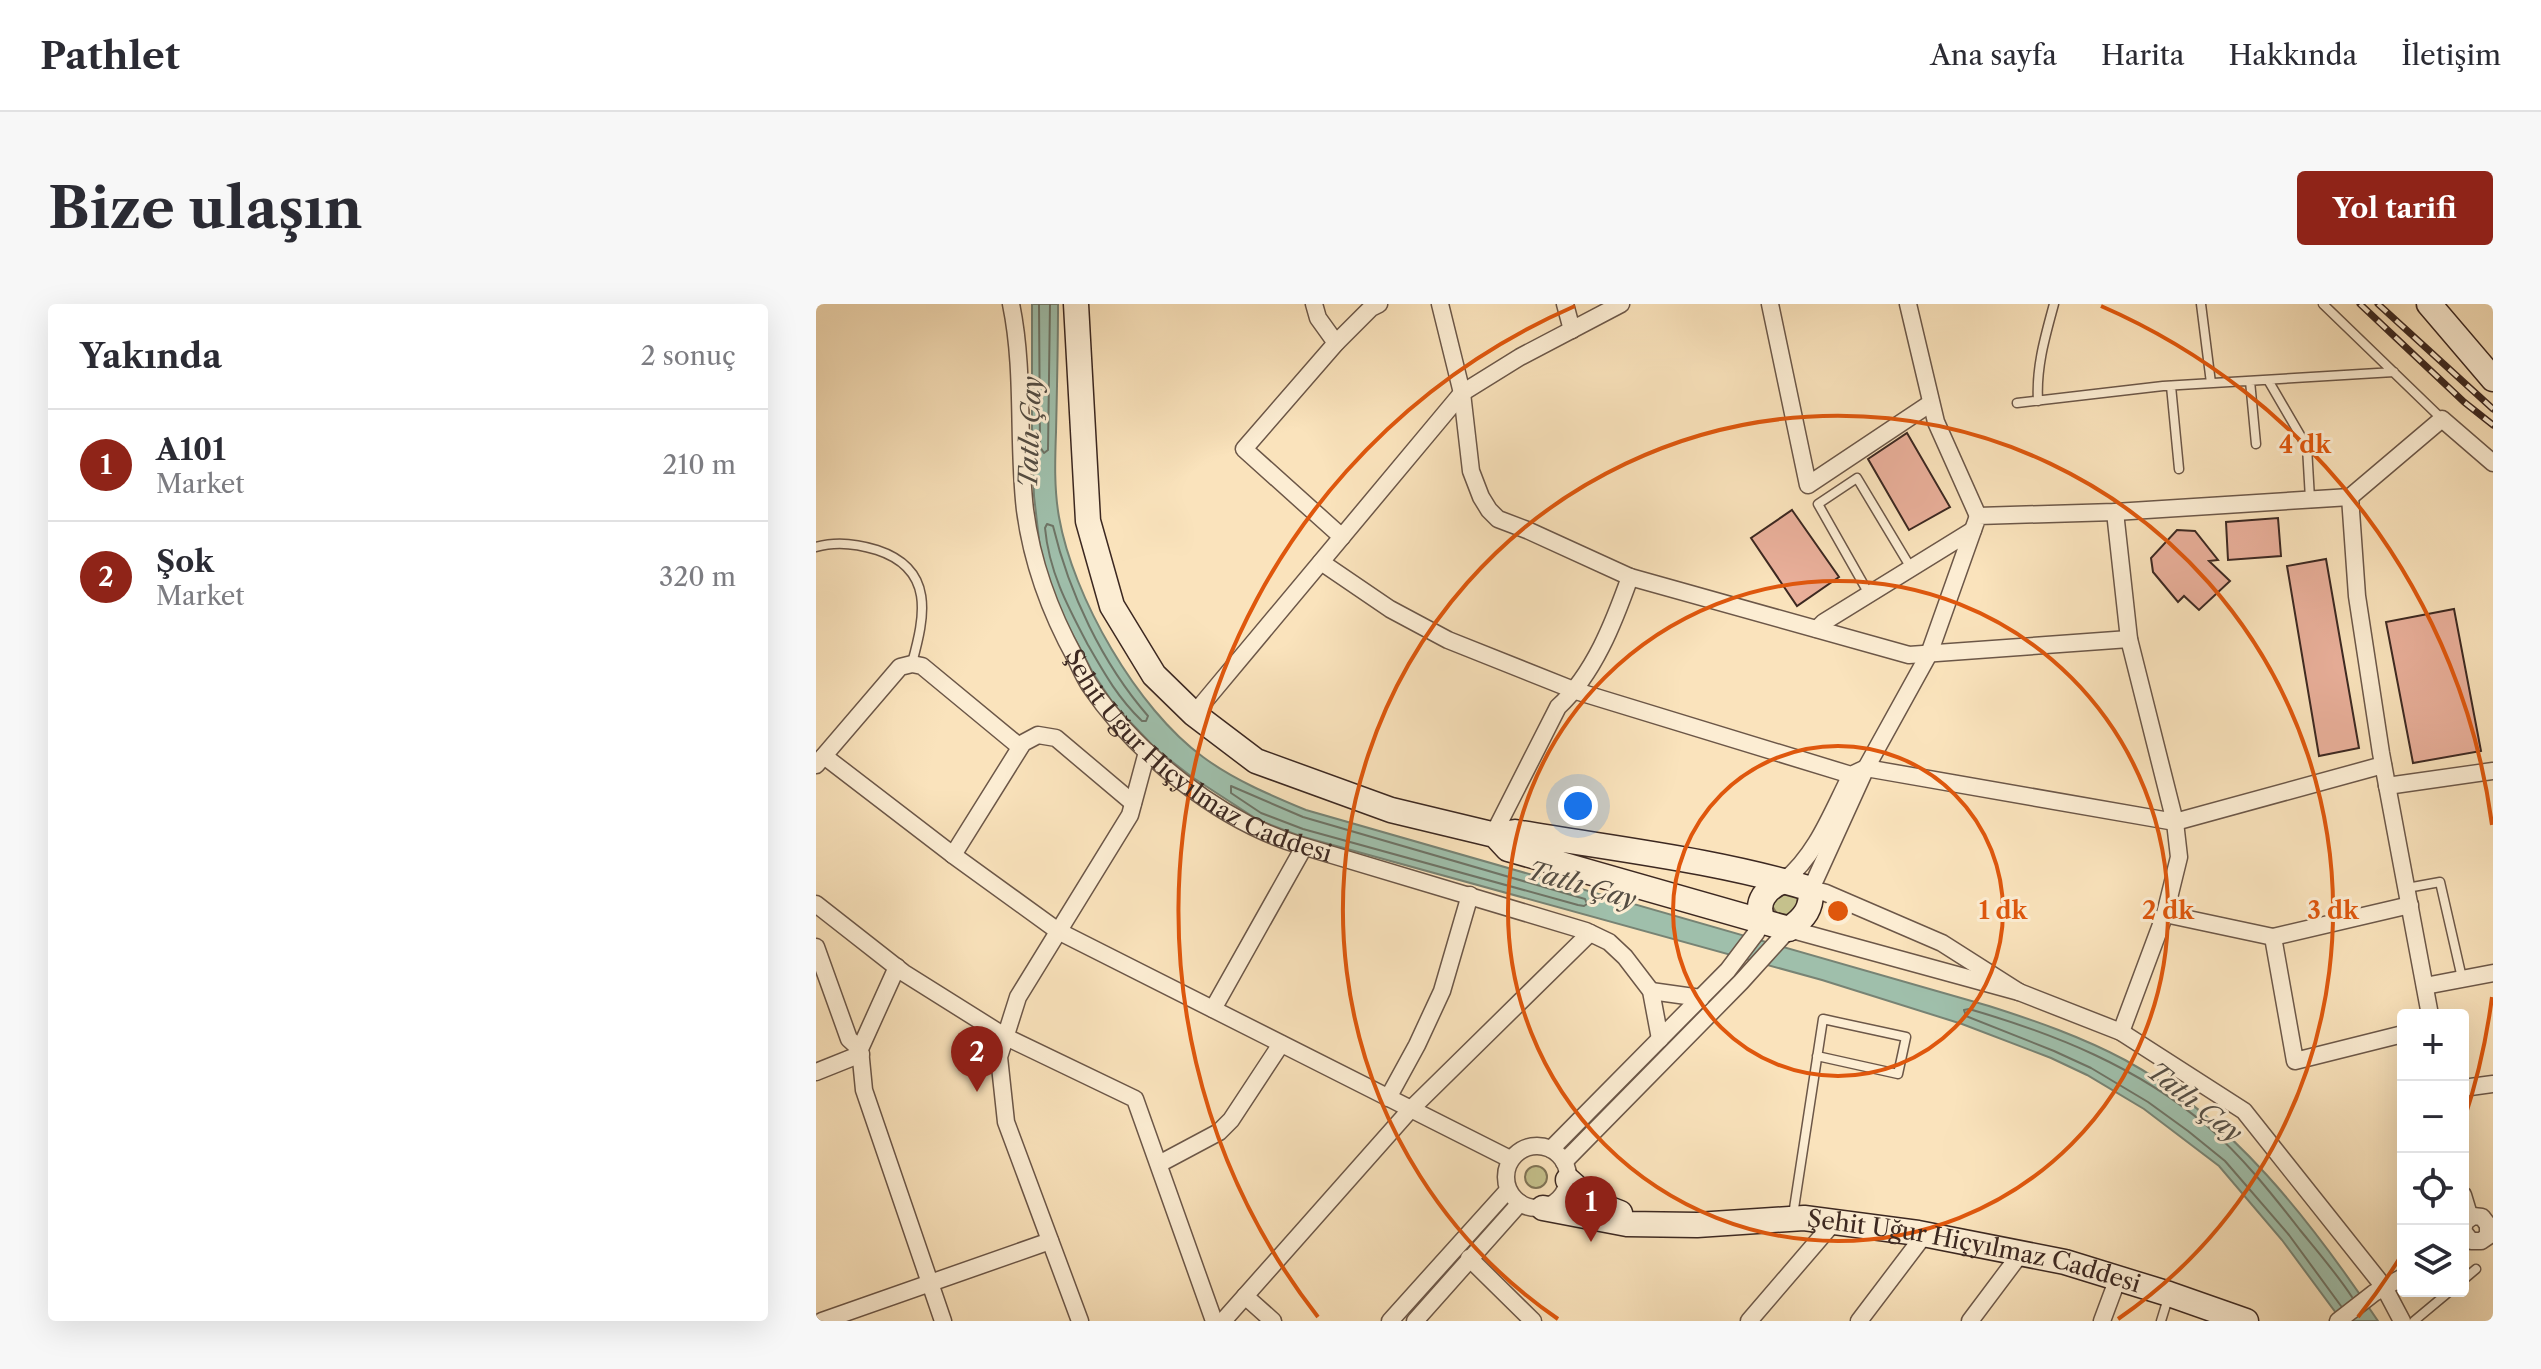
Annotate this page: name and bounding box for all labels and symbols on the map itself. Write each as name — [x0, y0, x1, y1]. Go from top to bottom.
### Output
water label: Tatlı Çay — [1012, 376, 1048, 488]
text: 4 dk — [2279, 430, 2332, 459]
street label: Şehit Uğur Hiçyılmaz Caddesi — [1059, 644, 1335, 868]
your location — [1558, 786, 1598, 826]
water label: Tatlı Çay — [1524, 854, 1640, 916]
text: 1 dk — [1979, 896, 2029, 925]
text: 2 dk — [2142, 896, 2195, 925]
text: 3 dk — [2307, 896, 2360, 925]
centre of rings — [1824, 897, 1852, 925]
pin: 2 — [951, 1026, 1003, 1092]
water label: Tatlı Çay — [2141, 1055, 2249, 1149]
pin: 1 — [1565, 1176, 1617, 1242]
street label: Şehit Uğur Hiçyılmaz Caddesi — [1805, 1204, 2144, 1298]

